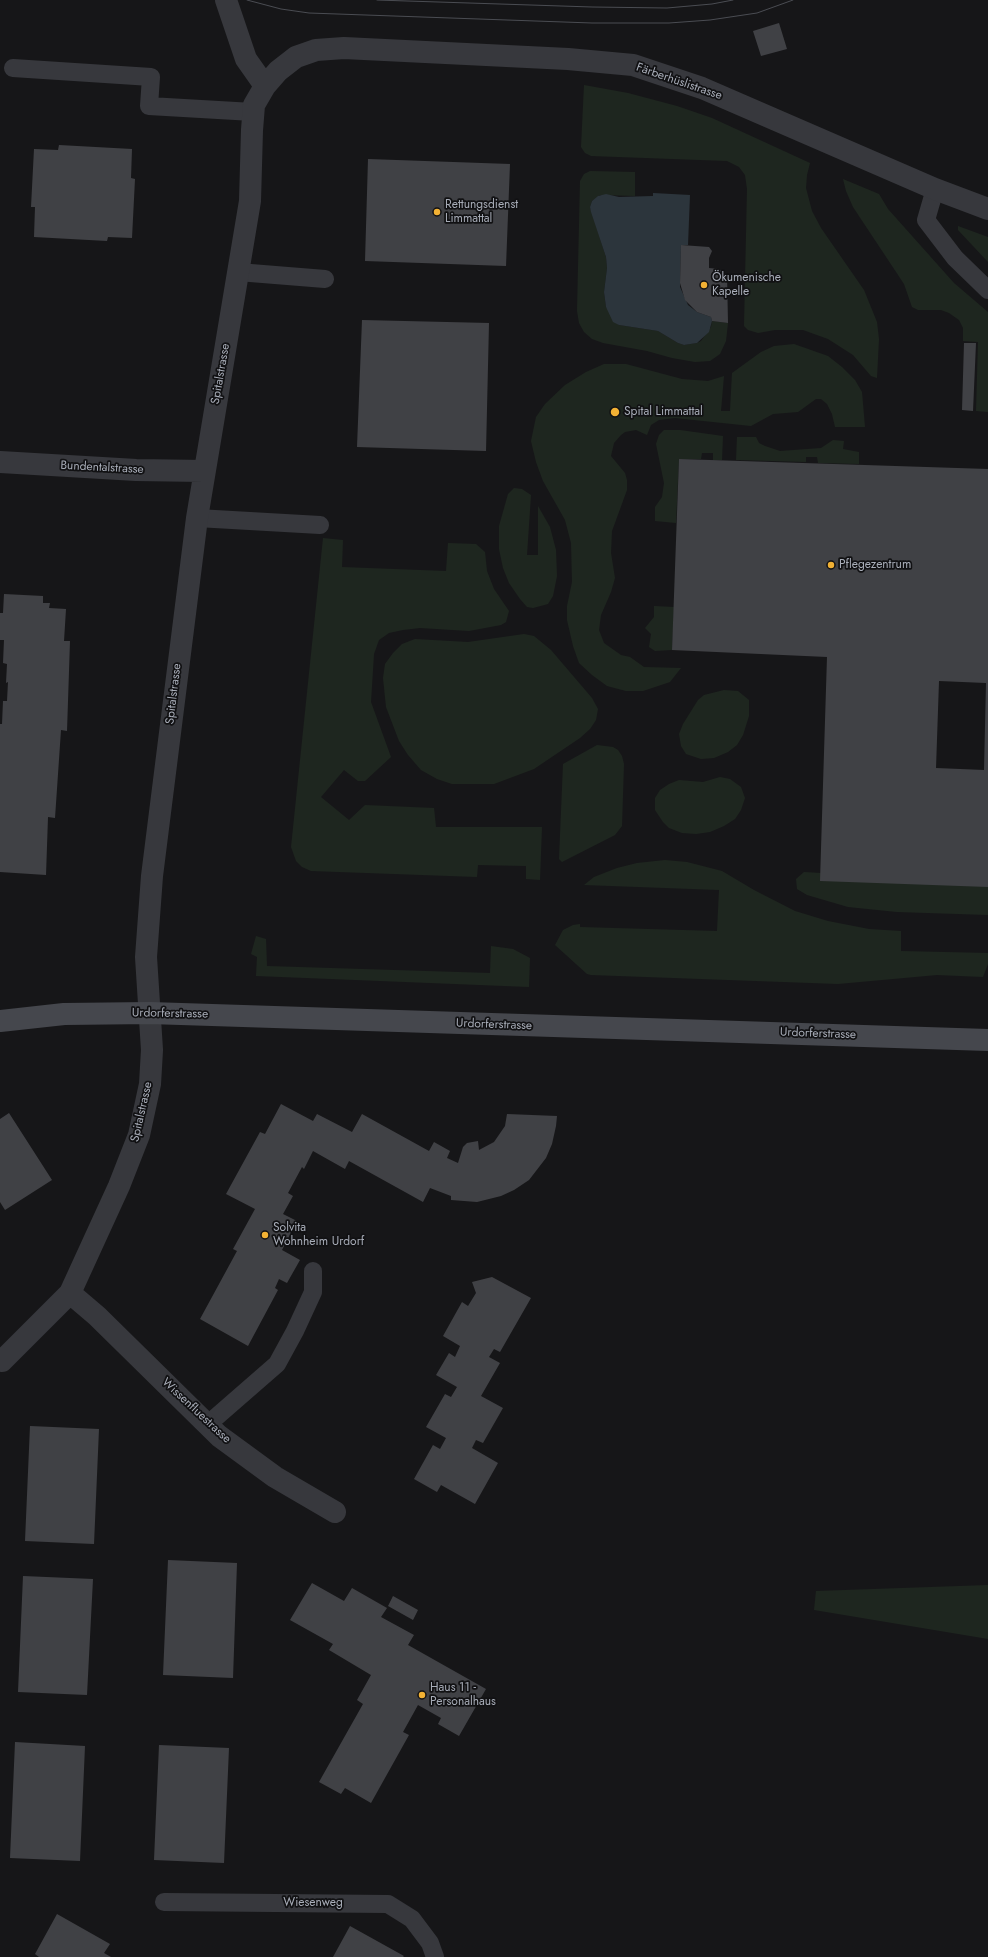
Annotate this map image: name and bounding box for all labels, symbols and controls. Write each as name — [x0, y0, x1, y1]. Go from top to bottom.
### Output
street label: Färberhüslistrasse — [634, 61, 724, 103]
place label: Rettungsdienst Limmattal — [445, 198, 518, 226]
marker: Rettungsdienst Limmattal — [432, 207, 442, 217]
place label: Ökumenische Kapelle — [712, 271, 781, 299]
marker: Ökumenische Kapelle — [699, 280, 709, 290]
street label: Spitalstrasse — [209, 343, 233, 405]
place label: Spital Limmattal — [624, 405, 703, 419]
marker: Spital Limmattal — [609, 406, 621, 418]
street label: Bundentalstrasse — [60, 459, 144, 477]
place label: Pflegezentrum — [839, 558, 911, 572]
marker: Pflegezentrum — [826, 560, 836, 570]
street label: Spitalstrasse — [163, 663, 185, 725]
street label: Urdorferstrasse — [132, 1006, 208, 1022]
street label: Urdorferstrasse — [456, 1016, 532, 1034]
street label: Urdorferstrasse — [780, 1025, 856, 1043]
street label: Spitalstrasse — [128, 1080, 156, 1144]
place label: Solvita Wohnheim Urdorf — [273, 1221, 364, 1249]
marker: Solvita Wohnheim Urdorf — [260, 1230, 270, 1240]
street label: Wissenfluestrasse — [158, 1375, 234, 1447]
place label: Haus 11 - Personalhaus — [430, 1681, 496, 1709]
marker: Haus 11 - Personalhaus — [417, 1690, 427, 1700]
street label: Wiesenweg — [283, 1896, 343, 1910]

